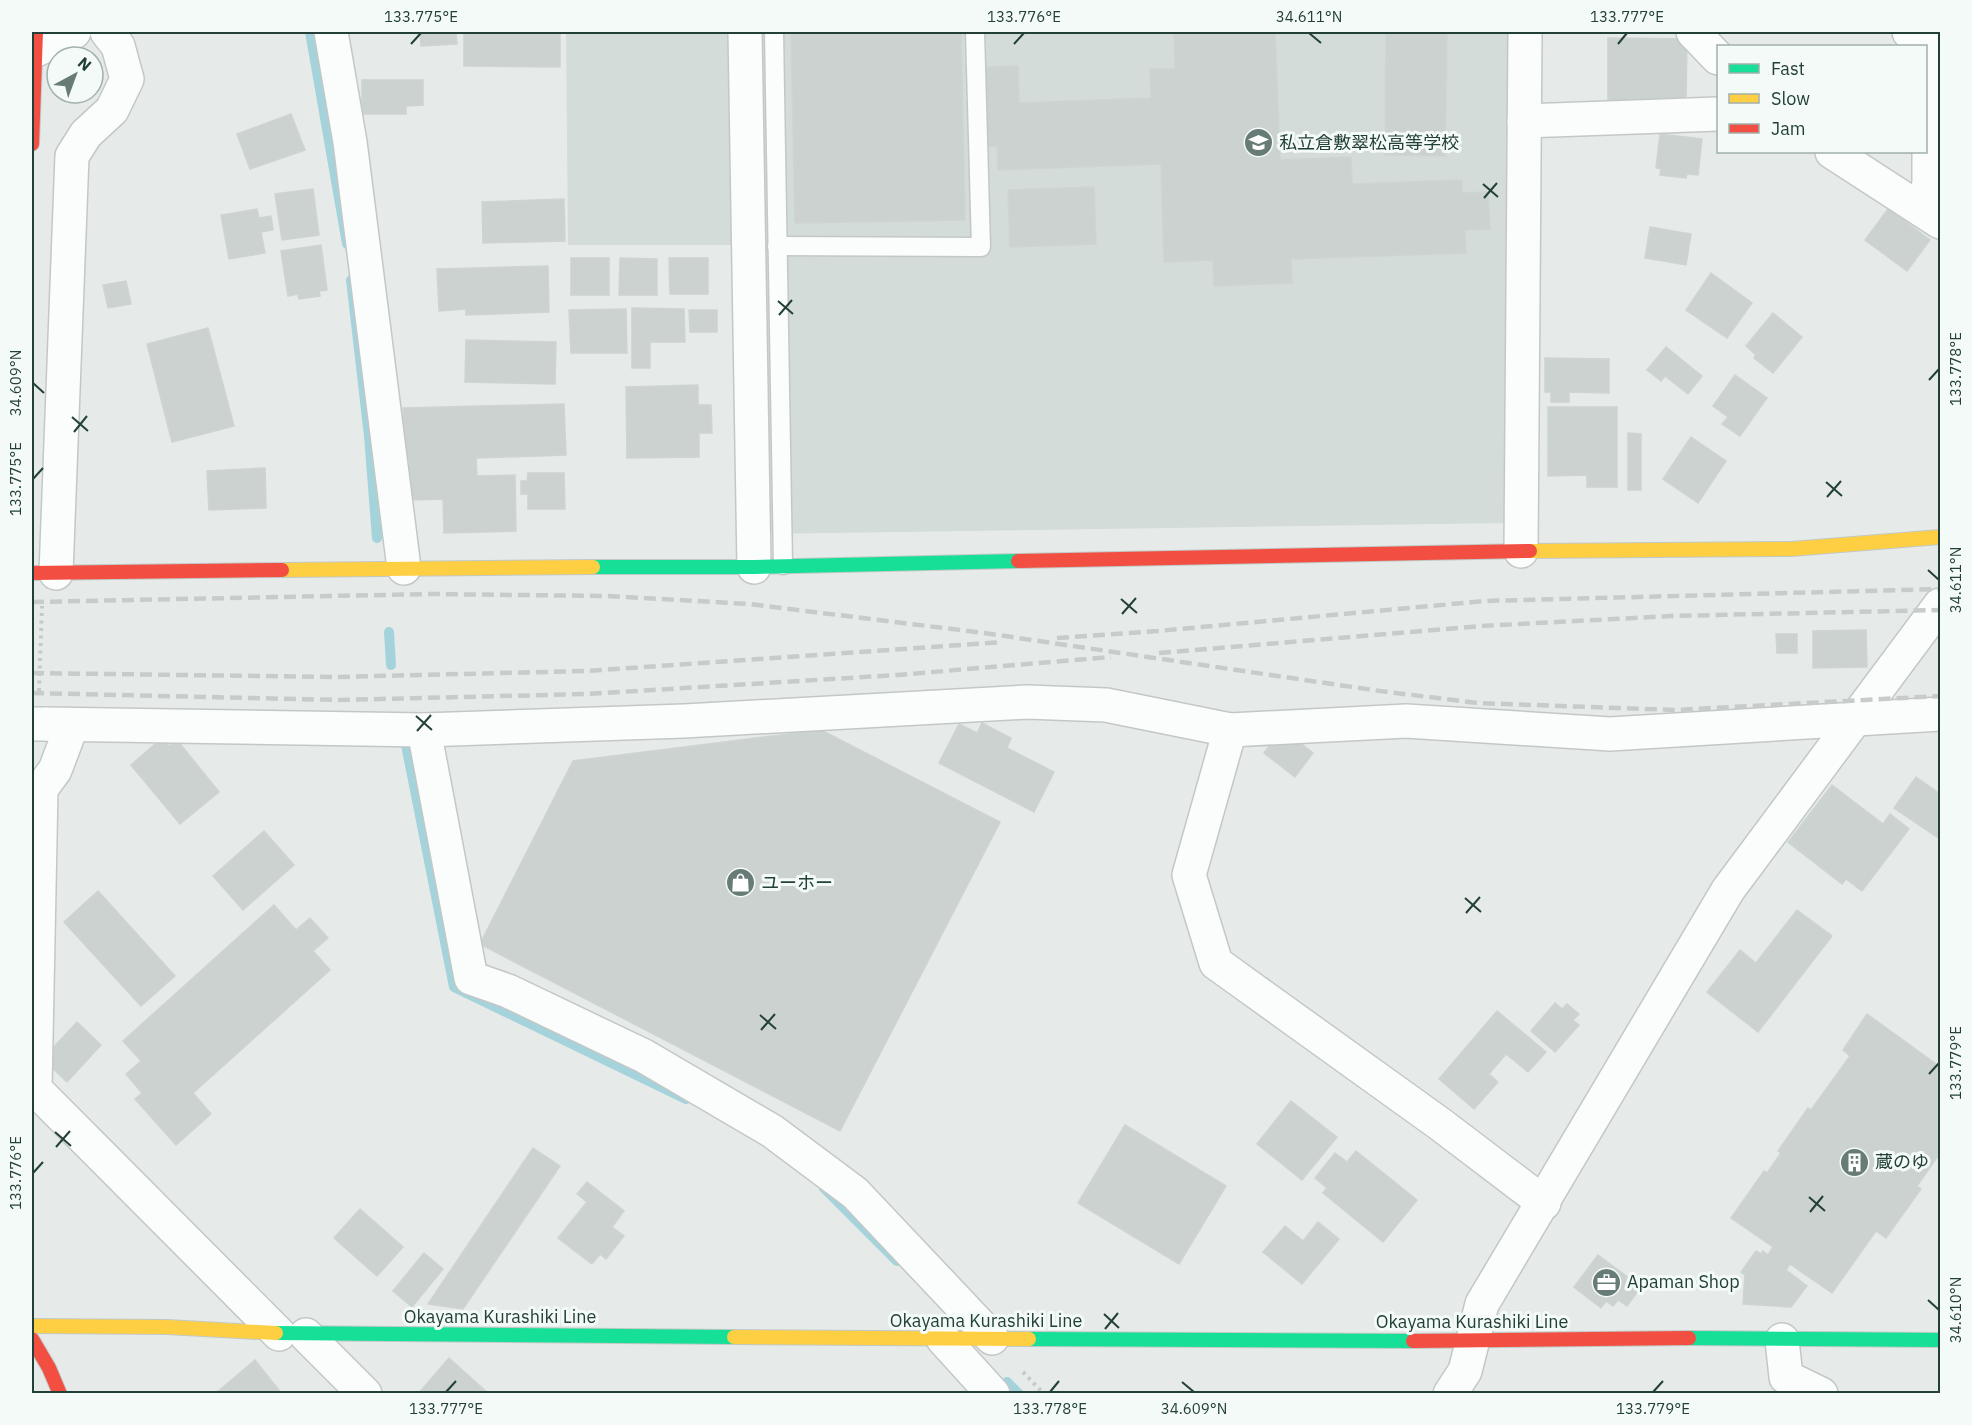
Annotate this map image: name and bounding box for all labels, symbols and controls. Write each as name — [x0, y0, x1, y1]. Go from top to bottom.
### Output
text: 133.775°E — [384, 7, 458, 26]
text: 133.776°E — [987, 7, 1061, 26]
text: 34.611°N — [1276, 7, 1342, 26]
text: 133.777°E — [1590, 7, 1664, 26]
north arrow — [45, 45, 105, 105]
legend — [1717, 45, 1927, 153]
text: N — [74, 52, 96, 75]
text: Fast — [1771, 57, 1805, 80]
text: Slow — [1771, 87, 1810, 110]
text: Jam — [1771, 117, 1806, 140]
school or university icon: 私立倉敷翠松高等学校 — [1242, 127, 1274, 159]
place label: 私立倉敷翠松高等学校 — [1279, 131, 1459, 154]
text: 133.778°E — [1946, 332, 1965, 406]
text: 34.609°N — [6, 350, 25, 416]
text: 133.775°E — [6, 442, 25, 516]
text: 34.611°N — [1946, 547, 1965, 613]
shop icon: ユーホー — [724, 867, 756, 899]
place label: ユーホー — [761, 871, 833, 894]
text: 133.779°E — [1946, 1026, 1965, 1100]
text: 133.776°E — [6, 1136, 25, 1210]
building icon: 蔵のゆ — [1838, 1146, 1870, 1178]
place label: 蔵のゆ — [1875, 1150, 1929, 1173]
office icon: Apaman Shop — [1590, 1266, 1622, 1298]
place label: Apaman Shop — [1627, 1270, 1740, 1293]
text: 34.610°N — [1946, 1277, 1965, 1343]
street label: Okayama Kurashiki Line — [404, 1305, 596, 1328]
street label: Okayama Kurashiki Line — [890, 1309, 1082, 1332]
street label: Okayama Kurashiki Line — [1376, 1310, 1568, 1333]
text: 133.777°E — [409, 1399, 483, 1418]
text: 133.778°E — [1013, 1399, 1087, 1418]
text: 34.609°N — [1161, 1399, 1227, 1418]
text: 133.779°E — [1616, 1399, 1690, 1418]

